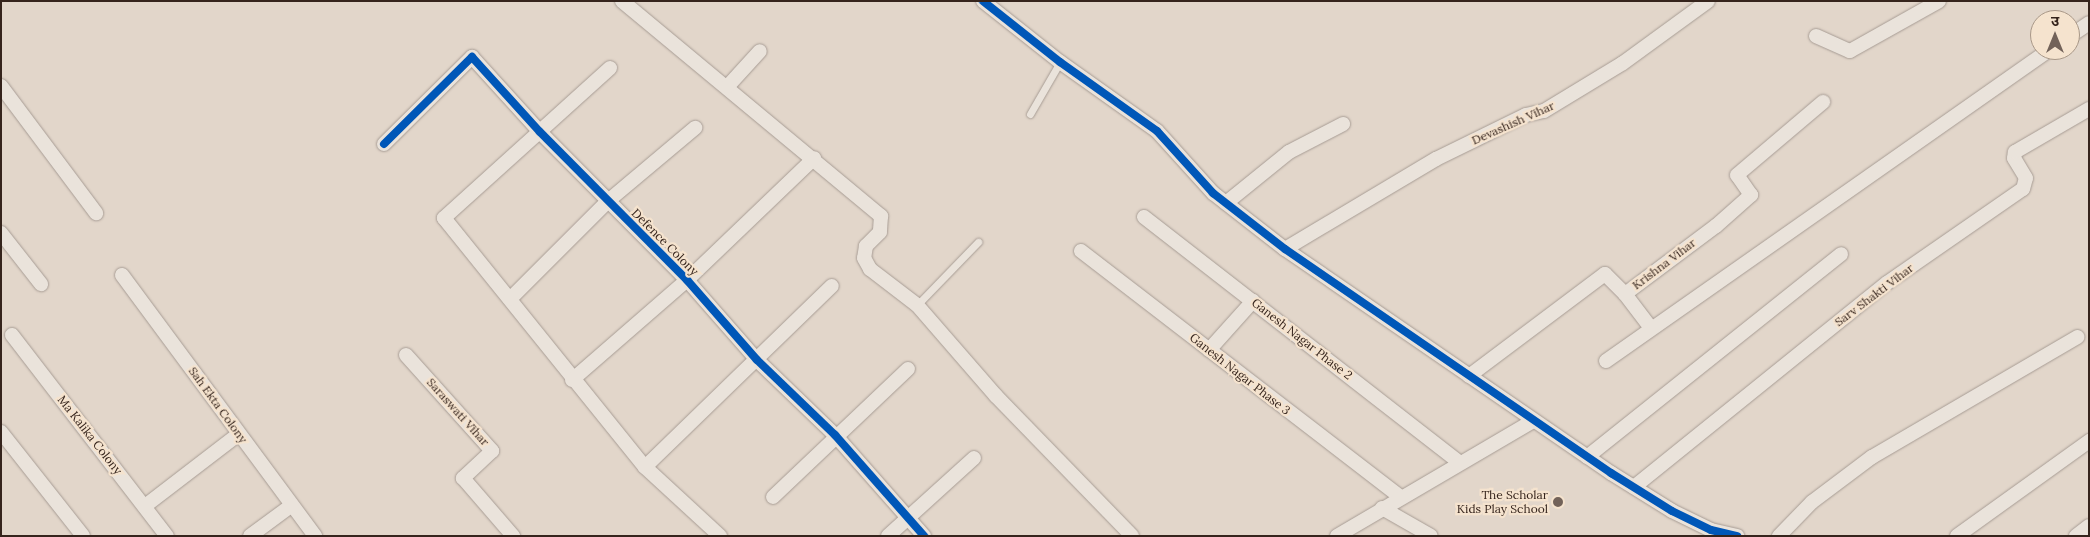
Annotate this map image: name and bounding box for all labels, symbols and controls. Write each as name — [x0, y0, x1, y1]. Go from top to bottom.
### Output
north arrow — [2030, 10, 2080, 60]
text: उ — [2051, 12, 2059, 30]
street label: Devashish Vihar — [1469, 98, 1557, 148]
street label: Defence Colony — [629, 206, 701, 278]
street label: Krishna Vihar — [1629, 235, 1699, 293]
street label: Sarv Shakti Vihar — [1832, 261, 1916, 329]
street label: Ganesh Nagar Phase 2 — [1249, 295, 1355, 383]
street label: Ganesh Nagar Phase 3 — [1187, 330, 1293, 418]
street label: Sah Ekta Colony — [186, 364, 250, 446]
street label: Saraswati Vihar — [424, 375, 492, 449]
street label: Ma Kalika Colony — [55, 393, 125, 477]
place label: The Scholar Kids Play School — [1457, 488, 1548, 516]
marker: The Scholar Kids Play School — [1552, 496, 1564, 508]

